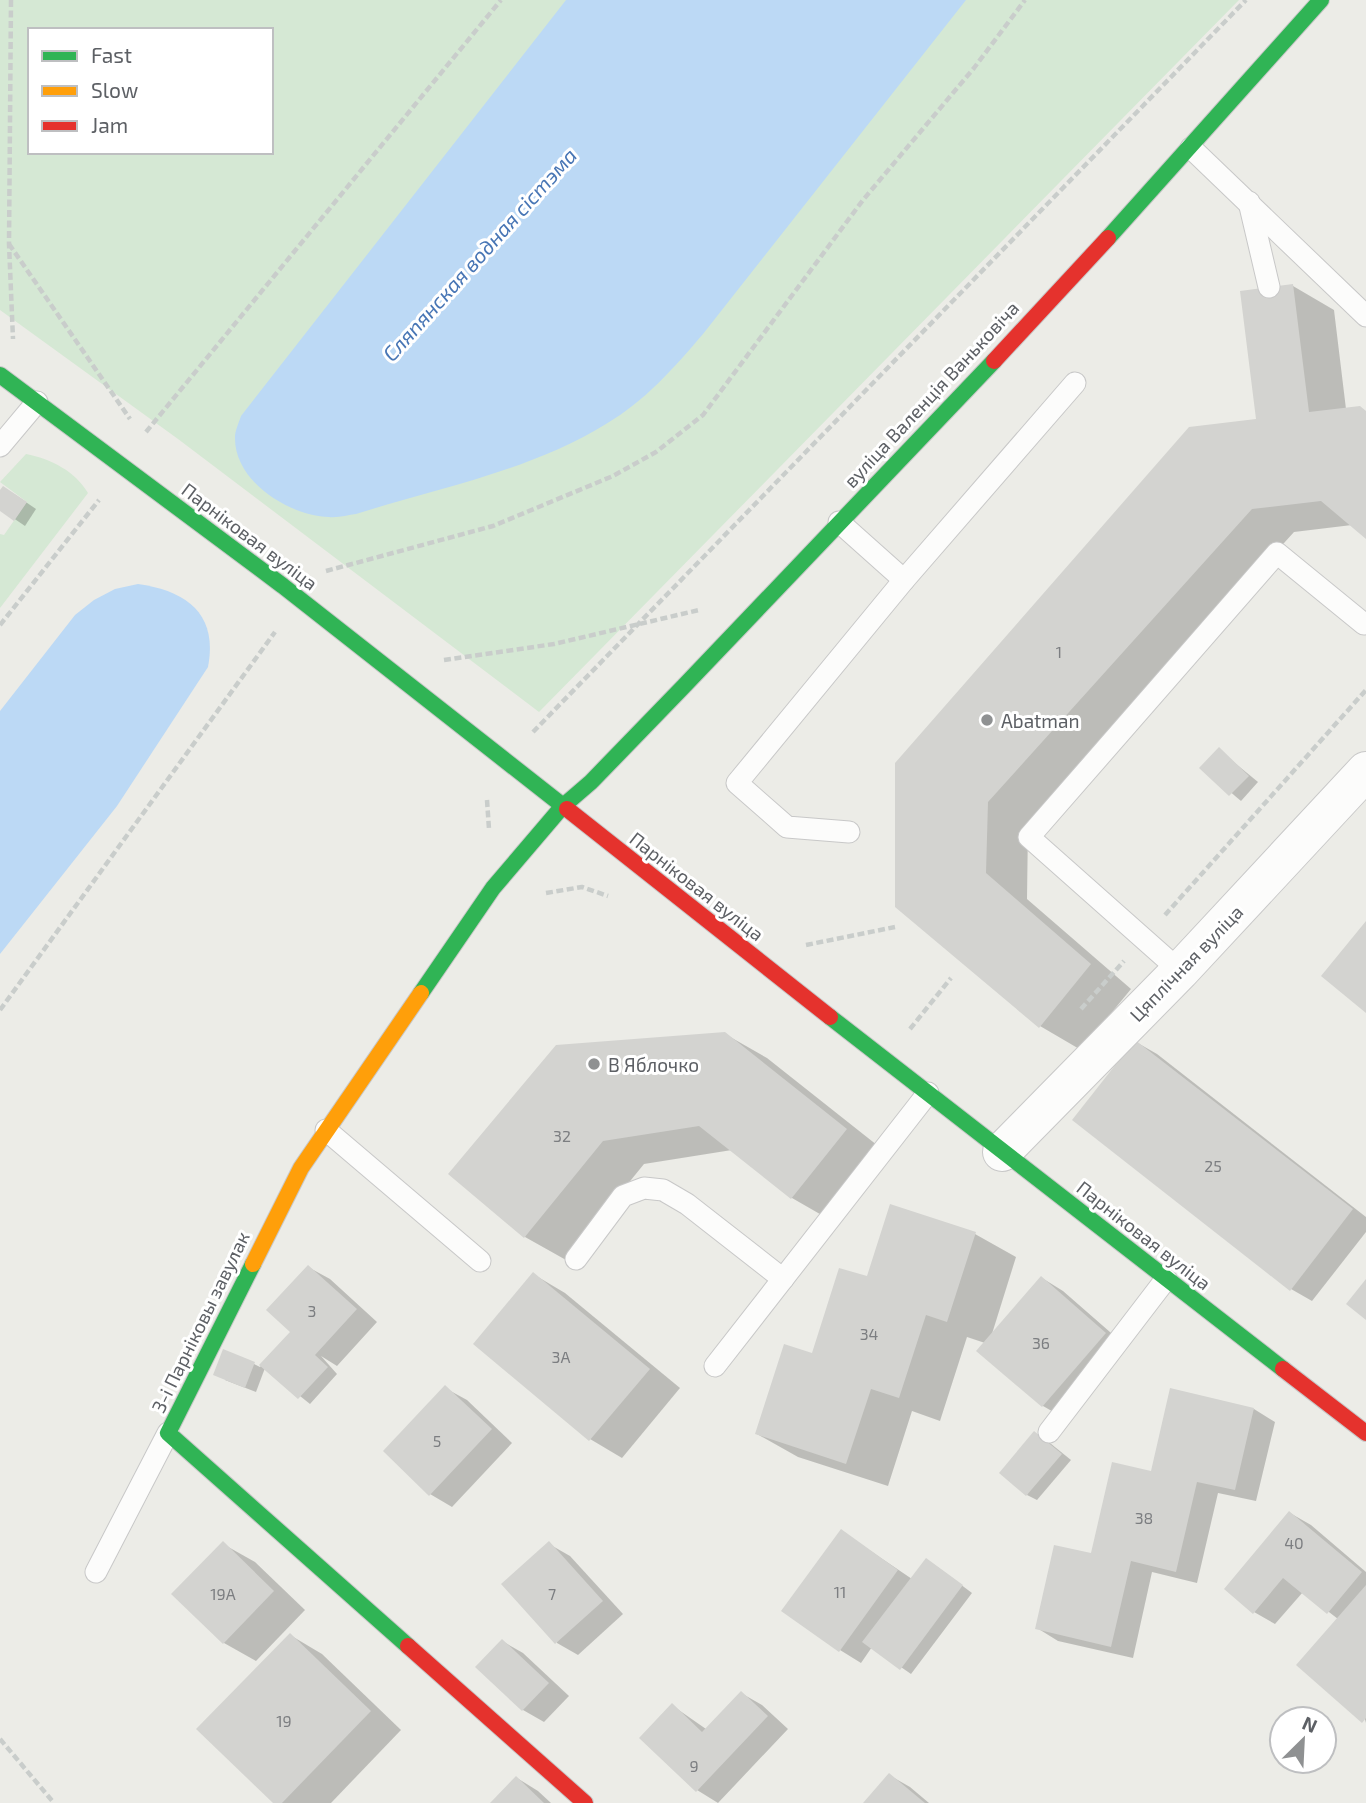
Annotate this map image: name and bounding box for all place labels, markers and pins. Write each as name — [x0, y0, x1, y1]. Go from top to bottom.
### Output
place label: Abatman — [1001, 709, 1079, 732]
marker: Abatman — [979, 712, 995, 728]
place label: В Яблочко — [608, 1053, 699, 1076]
marker: В Яблочко — [586, 1056, 602, 1072]

